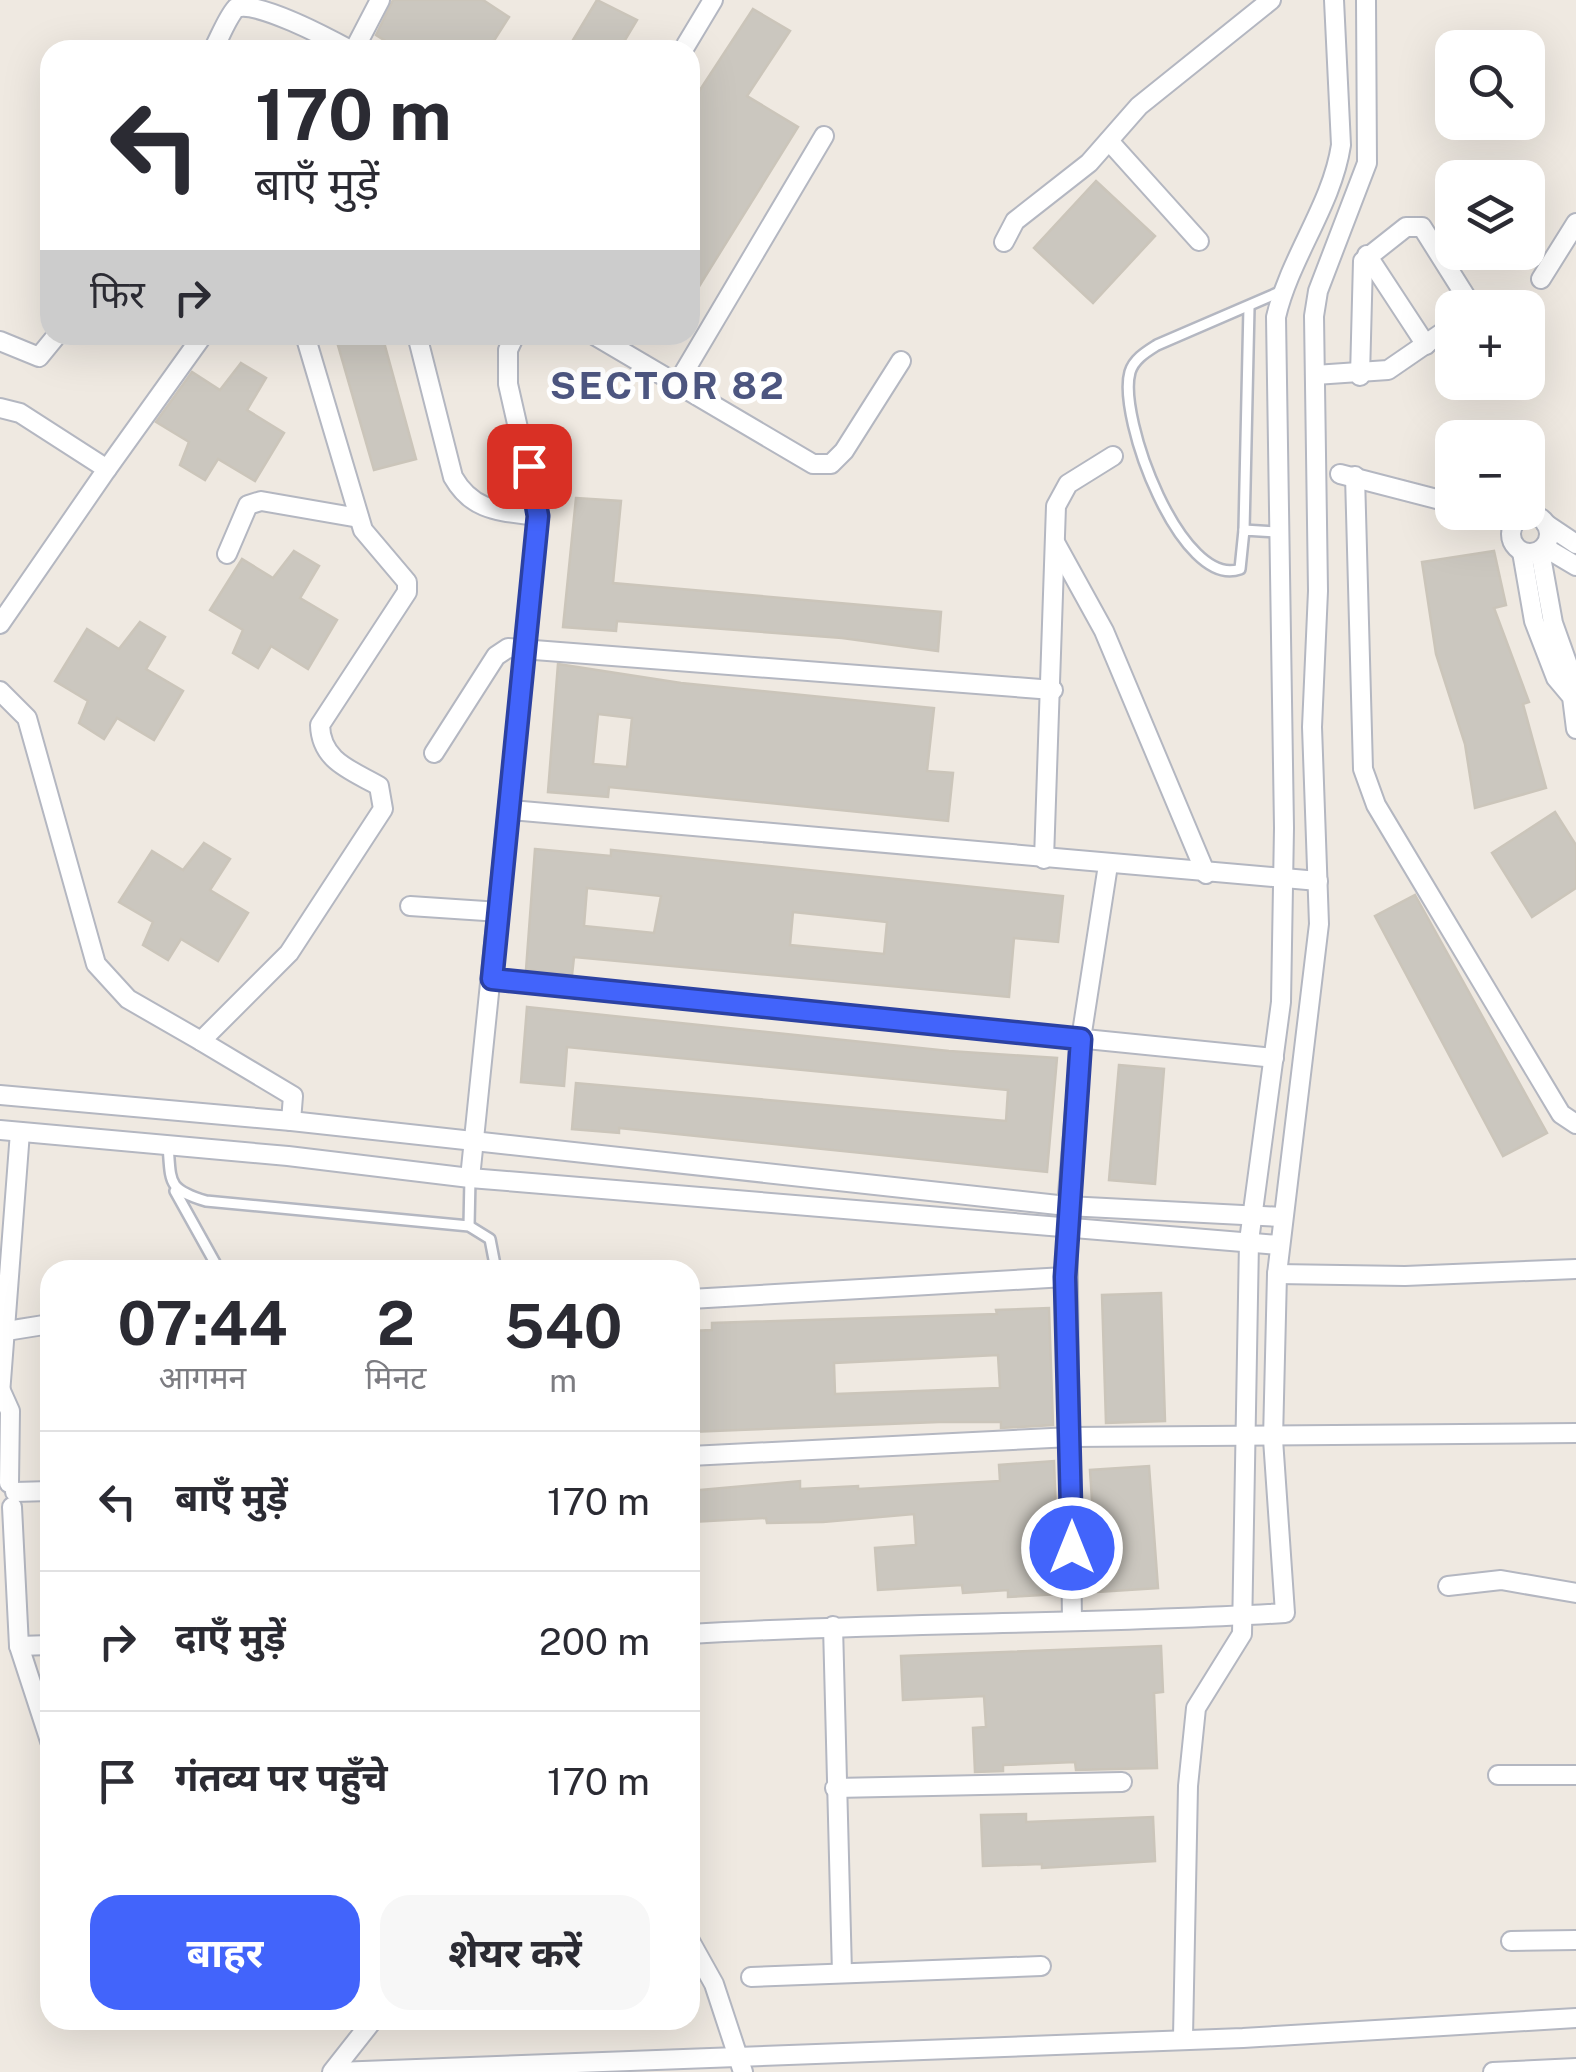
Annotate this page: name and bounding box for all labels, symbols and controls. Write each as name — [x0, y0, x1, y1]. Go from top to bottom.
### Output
map controls — [1435, 30, 1545, 530]
button: search — [1435, 30, 1545, 140]
text: 170 m — [255, 73, 452, 156]
icon: left — [90, 80, 220, 210]
text: बाएँ मुड़ें — [255, 157, 379, 210]
button: layers — [1435, 160, 1545, 270]
icon: right — [165, 270, 220, 325]
text: फिर — [90, 272, 145, 317]
button: + — [1435, 290, 1545, 400]
district label: SECTOR 82 — [550, 363, 786, 408]
button: − — [1435, 420, 1545, 530]
pin — [487, 424, 572, 509]
icon: arrive — [502, 439, 557, 494]
text: 07:44 — [118, 1288, 288, 1359]
text: 2 — [377, 1288, 415, 1359]
text: 540 — [504, 1291, 622, 1362]
text: आगमन — [159, 1359, 246, 1396]
text: मिनट — [365, 1359, 426, 1396]
text: m — [549, 1362, 577, 1399]
icon: left — [90, 1474, 145, 1529]
text: बाएँ मुड़ें — [175, 1475, 288, 1520]
text: 170 m — [547, 1479, 650, 1524]
position arrow — [1020, 1496, 1124, 1600]
icon: right — [90, 1614, 145, 1669]
text: दाएँ मुड़ें — [175, 1615, 286, 1660]
text: 200 m — [539, 1619, 650, 1664]
icon: arrive — [90, 1754, 145, 1809]
text: गंतव्य पर पहुँचे — [175, 1755, 388, 1800]
text: 170 m — [547, 1759, 650, 1804]
button: बाहर — [90, 1895, 360, 2010]
button: शेयर करें — [380, 1895, 650, 2010]

